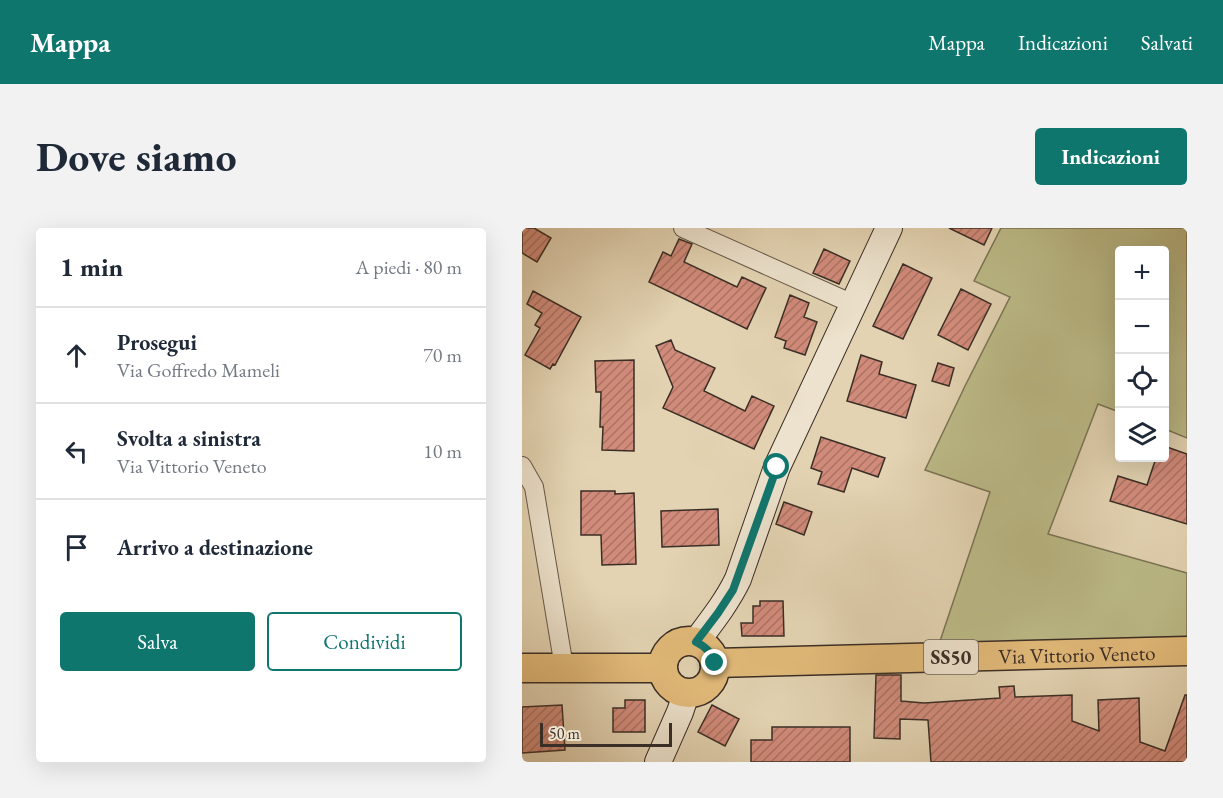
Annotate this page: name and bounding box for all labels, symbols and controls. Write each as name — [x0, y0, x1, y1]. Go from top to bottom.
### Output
text: Mappa — [30, 24, 110, 60]
text: Mappa — [928, 29, 985, 56]
text: Indicazioni — [1018, 29, 1108, 56]
text: Salvati — [1141, 29, 1193, 56]
button: Indicazioni — [1035, 128, 1187, 185]
text: Dove siamo — [36, 129, 237, 184]
map controls — [1115, 246, 1169, 462]
button: + — [1115, 246, 1169, 300]
text: 1 min — [60, 250, 123, 284]
text: A piedi · 80 m — [356, 254, 462, 280]
button: − — [1115, 300, 1169, 354]
text: Prosegui — [117, 328, 197, 357]
icon: ahead — [60, 339, 93, 372]
text: 70 m — [423, 342, 462, 368]
button: locate — [1115, 354, 1169, 408]
text: Via Goffredo Mameli — [117, 357, 280, 383]
button: layers — [1115, 408, 1169, 462]
text: Svolta a sinistra — [117, 424, 261, 453]
icon: left — [60, 435, 93, 468]
text: 10 m — [423, 438, 462, 464]
text: Via Vittorio Veneto — [117, 453, 267, 479]
route start — [763, 453, 789, 479]
icon: arrive — [60, 531, 93, 564]
text: Arrivo a destinazione — [117, 533, 313, 562]
button: Salva — [60, 612, 255, 671]
button: Condividi — [267, 612, 462, 671]
street label: Via Vittorio Veneto — [998, 638, 1156, 669]
road number: SS50 — [924, 640, 978, 674]
route end — [701, 649, 727, 675]
scale bar — [540, 720, 672, 748]
text: 50 m — [549, 723, 580, 744]

